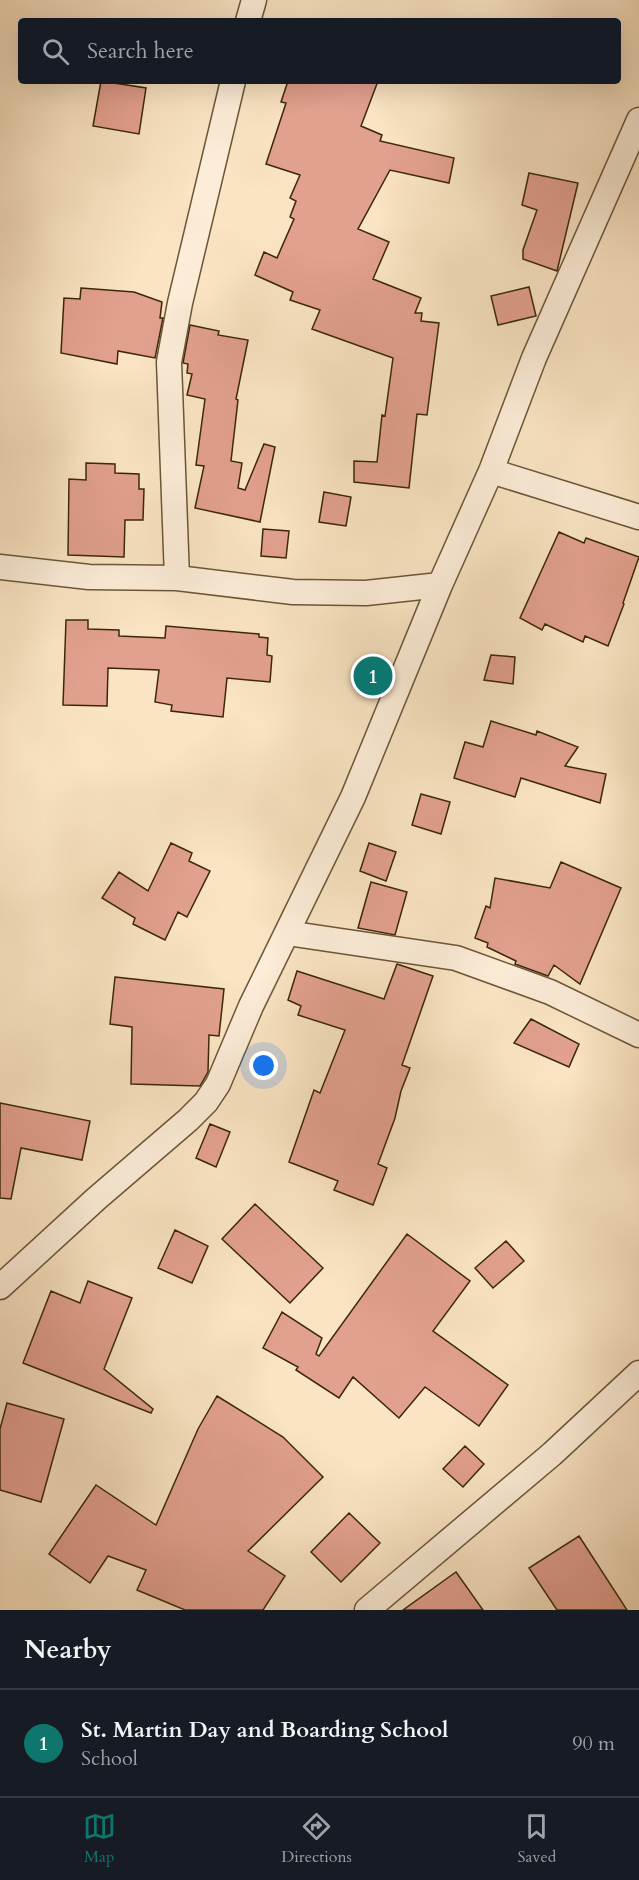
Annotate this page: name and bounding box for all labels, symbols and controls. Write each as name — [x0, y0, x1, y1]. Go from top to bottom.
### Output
search box — [18, 18, 621, 84]
icon: search — [39, 35, 72, 68]
text: Search here — [87, 36, 194, 66]
pin: 1 — [354, 654, 392, 698]
your location — [249, 1051, 278, 1080]
text: Nearby — [24, 1632, 112, 1667]
text: St. Martin Day and Boarding School — [81, 1715, 448, 1745]
text: 1 — [38, 1730, 49, 1757]
text: 90 m — [572, 1730, 615, 1757]
text: School — [81, 1745, 138, 1772]
tab: Map — [83, 1810, 116, 1868]
tab: Directions — [281, 1810, 352, 1868]
tab: Saved — [517, 1810, 556, 1868]

